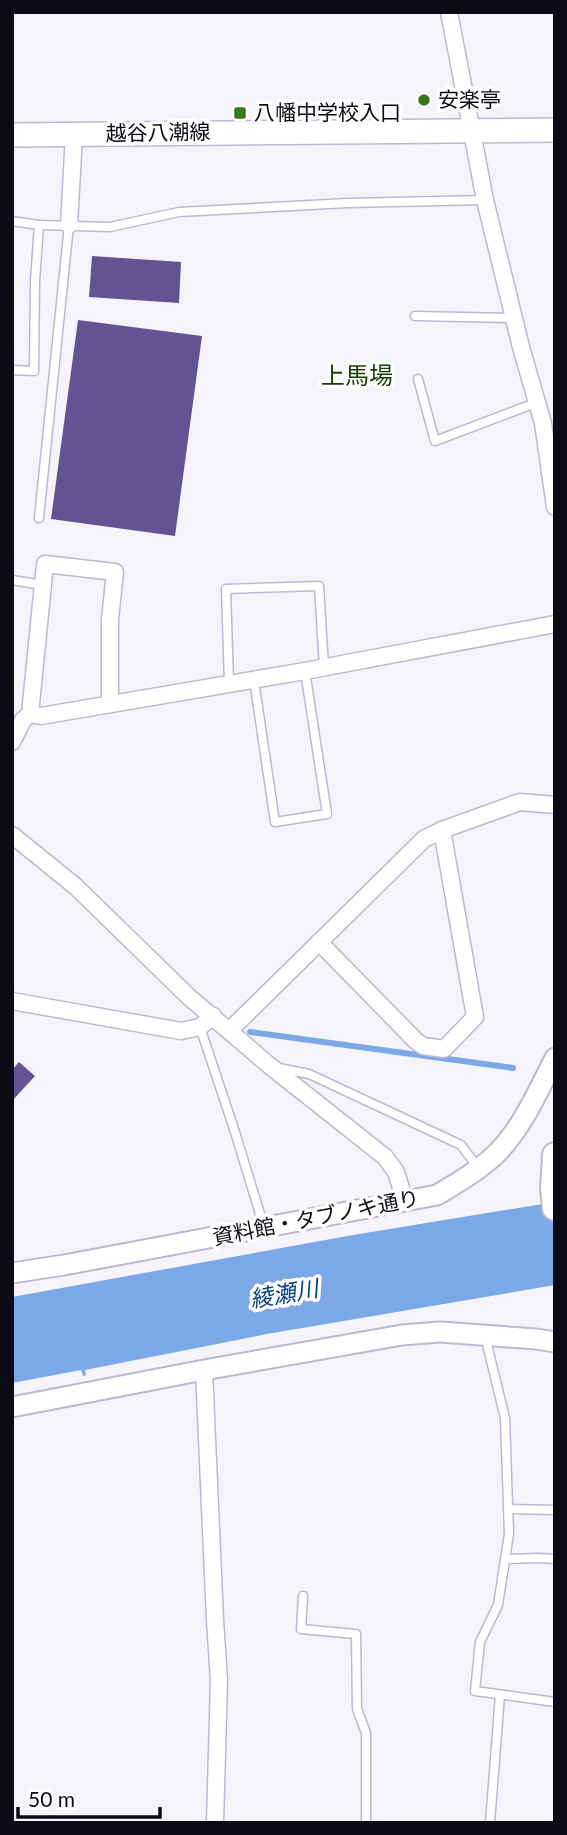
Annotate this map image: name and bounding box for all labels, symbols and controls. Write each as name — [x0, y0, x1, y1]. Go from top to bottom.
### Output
place label: 安楽亭 — [438, 86, 501, 111]
marker: 安楽亭 — [416, 92, 432, 108]
place label: 八幡中学校入口 — [254, 99, 401, 124]
marker: 八幡中学校入口 — [232, 105, 248, 121]
street label: 越谷八潮線 — [105, 118, 211, 145]
district label: 上馬場 — [321, 360, 393, 389]
street label: 資料館・タブノキ通り — [210, 1184, 421, 1249]
water label: 綾瀬川 — [247, 1273, 323, 1313]
scale bar — [18, 1776, 159, 1820]
text: 50 m — [28, 1786, 75, 1811]

